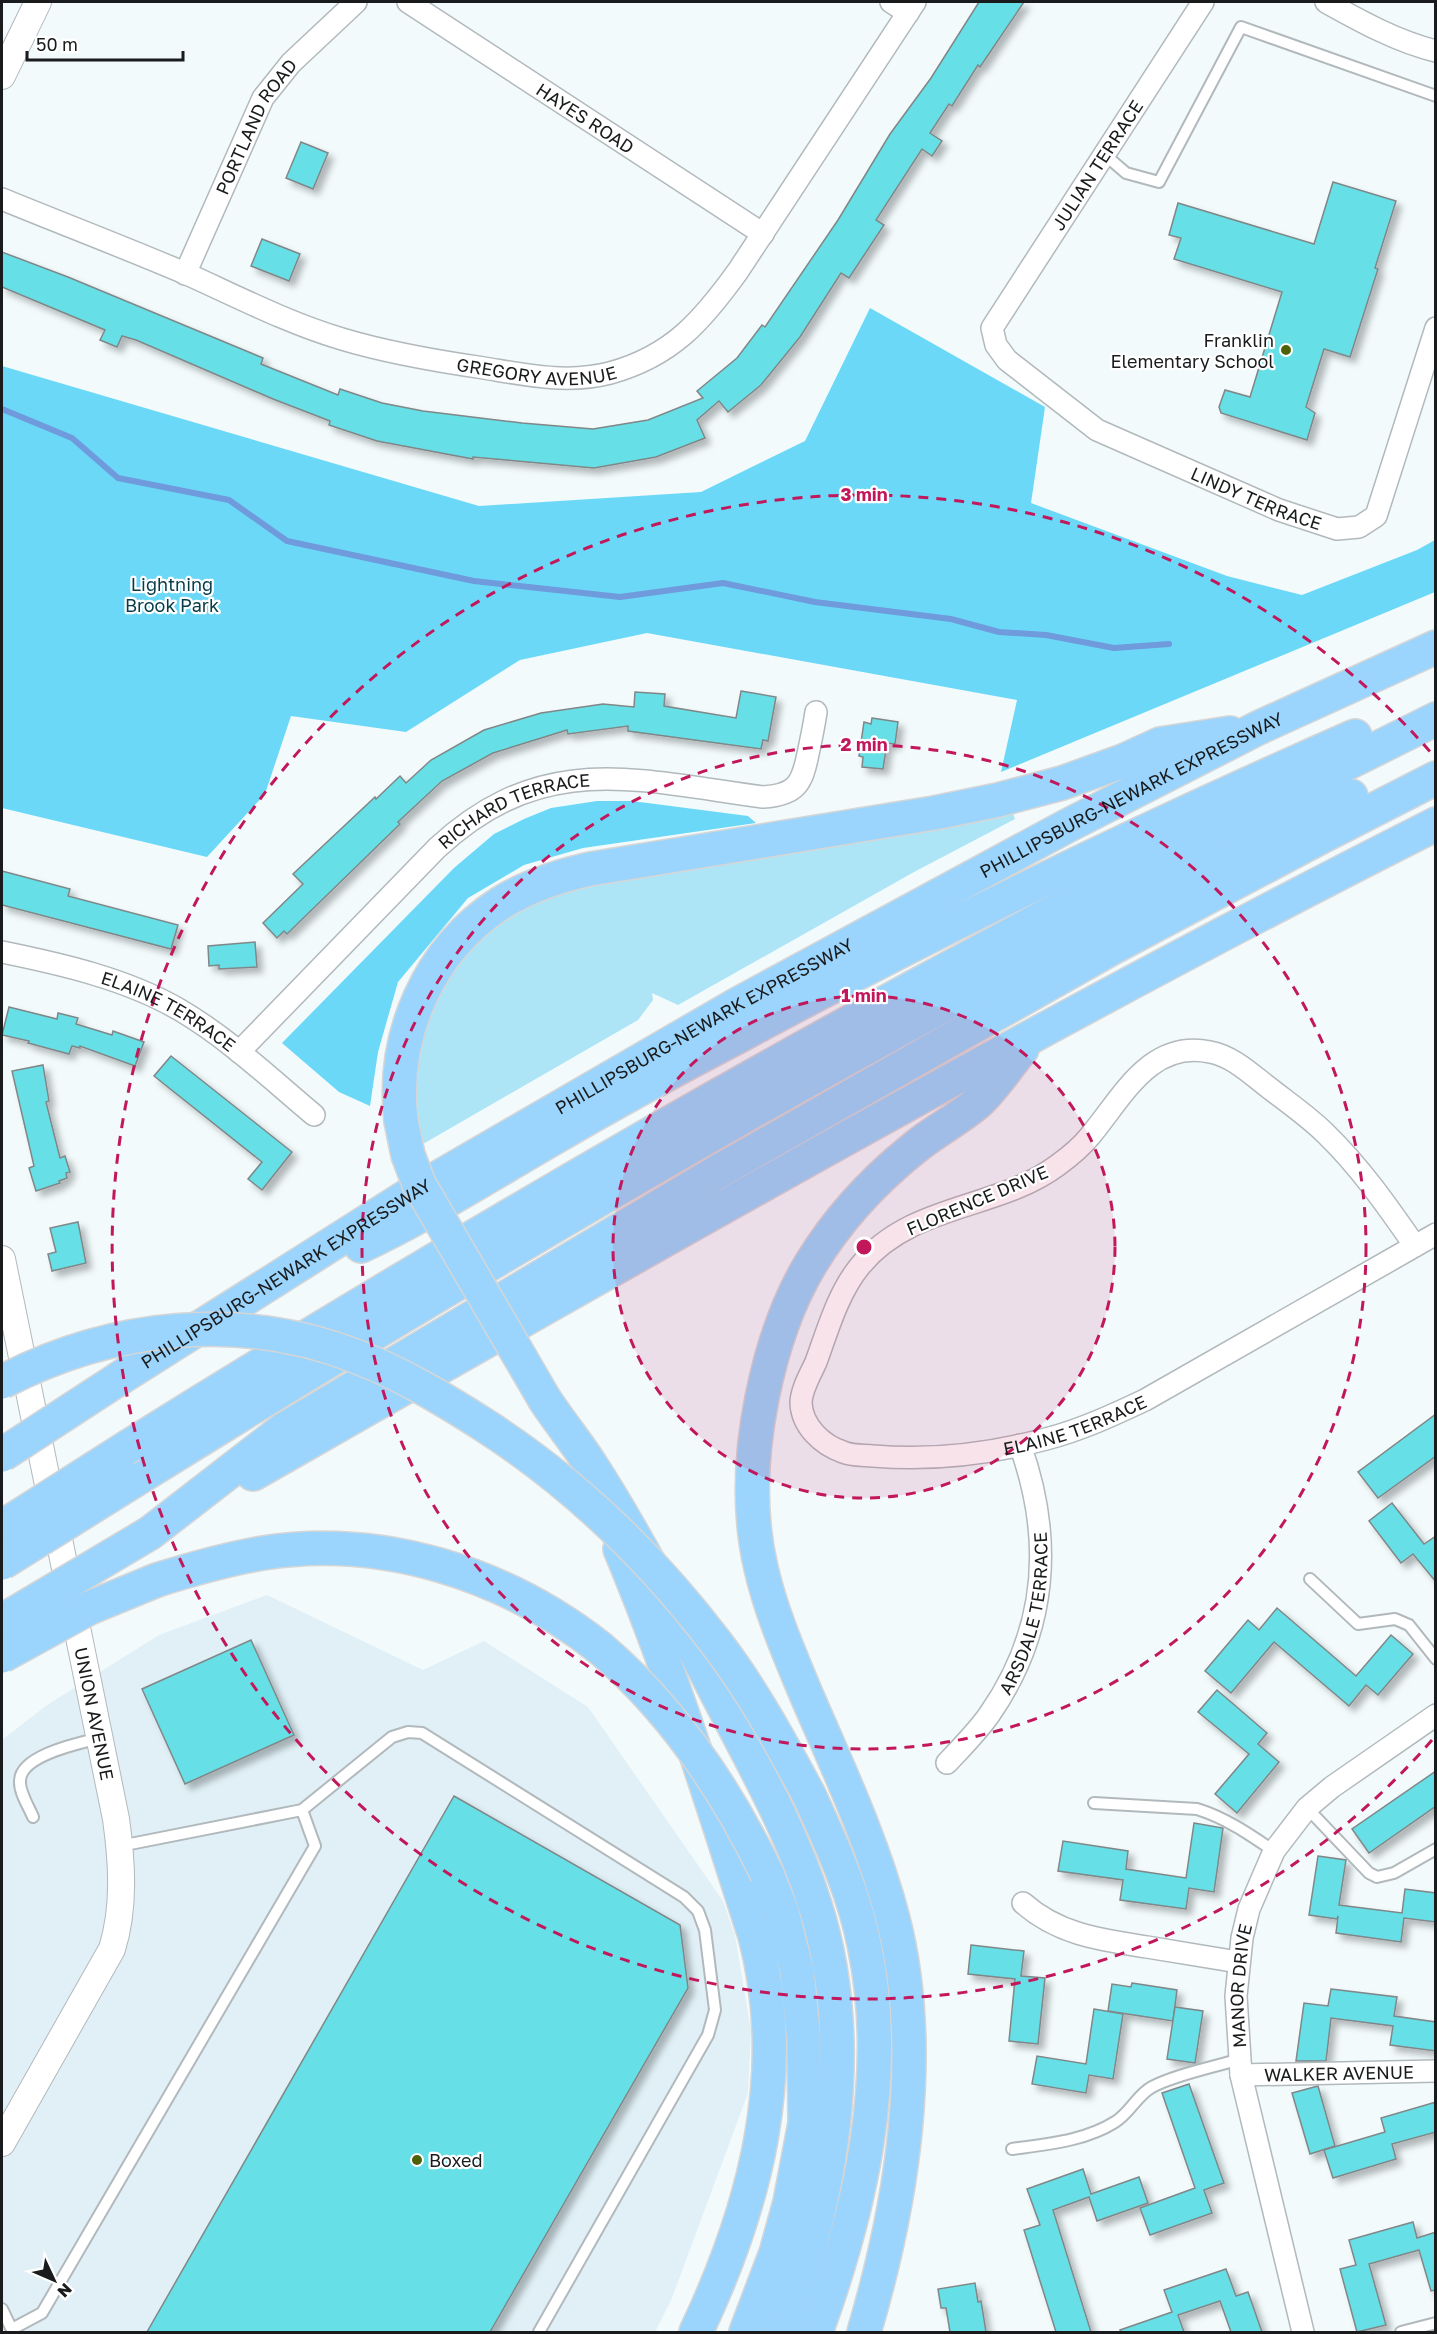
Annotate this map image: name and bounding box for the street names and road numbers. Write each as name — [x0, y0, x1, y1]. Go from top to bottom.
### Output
street label: PORTLAND ROAD — [211, 54, 301, 198]
street label: HAYES ROAD — [532, 78, 639, 158]
street label: JULIAN TERRACE — [1047, 96, 1147, 234]
street label: GREGORY AVENUE — [455, 353, 619, 389]
street label: LINDY TERRACE — [1188, 462, 1325, 534]
street label: PHILLIPSBURG-NEWARK EXPRESSWAY — [976, 707, 1287, 882]
street label: RICHARD TERRACE — [433, 768, 591, 853]
street label: PHILLIPSBURG-NEWARK EXPRESSWAY — [551, 933, 857, 1119]
street label: ELAINE TERRACE — [98, 966, 240, 1056]
street label: FLORENCE DRIVE — [903, 1160, 1051, 1240]
street label: PHILLIPSBURG-NEWARK EXPRESSWAY — [137, 1173, 435, 1373]
street label: ELAINE TERRACE — [1001, 1390, 1150, 1460]
street label: ARSDALE TERRACE — [994, 1531, 1052, 1698]
street label: UNION AVENUE — [70, 1645, 119, 1782]
street label: MANOR DRIVE — [1225, 1921, 1256, 2049]
street label: WALKER AVENUE — [1264, 2060, 1414, 2086]

